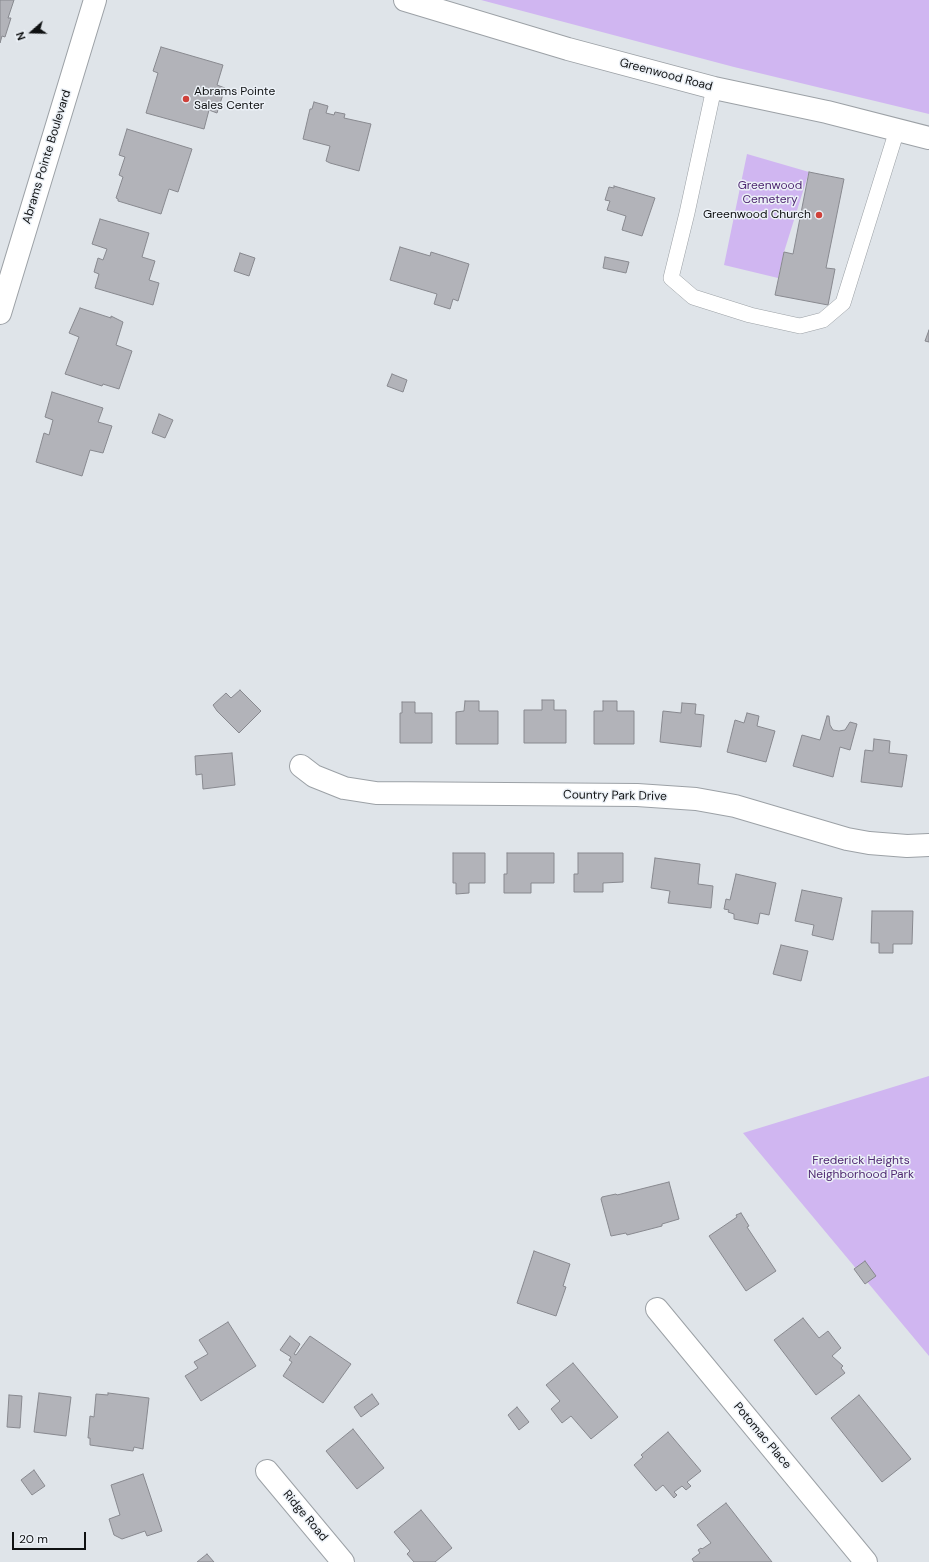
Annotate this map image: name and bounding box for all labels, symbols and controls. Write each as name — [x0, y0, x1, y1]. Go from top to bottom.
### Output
north arrow — [12, 12, 52, 52]
text: N — [13, 30, 29, 42]
street label: Greenwood Road — [618, 56, 714, 94]
place label: Abrams Pointe Sales Center — [194, 85, 275, 113]
street label: Abrams Pointe Boulevard — [20, 88, 74, 226]
marker: Abrams Pointe Sales Center — [181, 94, 191, 104]
park label: Greenwood Cemetery — [738, 179, 802, 207]
place label: Greenwood Church — [703, 208, 811, 222]
marker: Greenwood Church — [814, 210, 824, 220]
street label: Country Park Drive — [563, 788, 667, 804]
park label: Frederick Heights Neighborhood Park — [808, 1154, 914, 1182]
street label: Potomac Place — [730, 1400, 794, 1472]
street label: Ridge Road — [280, 1488, 330, 1544]
scale bar — [14, 1524, 88, 1550]
text: 20 m — [19, 1531, 48, 1547]

